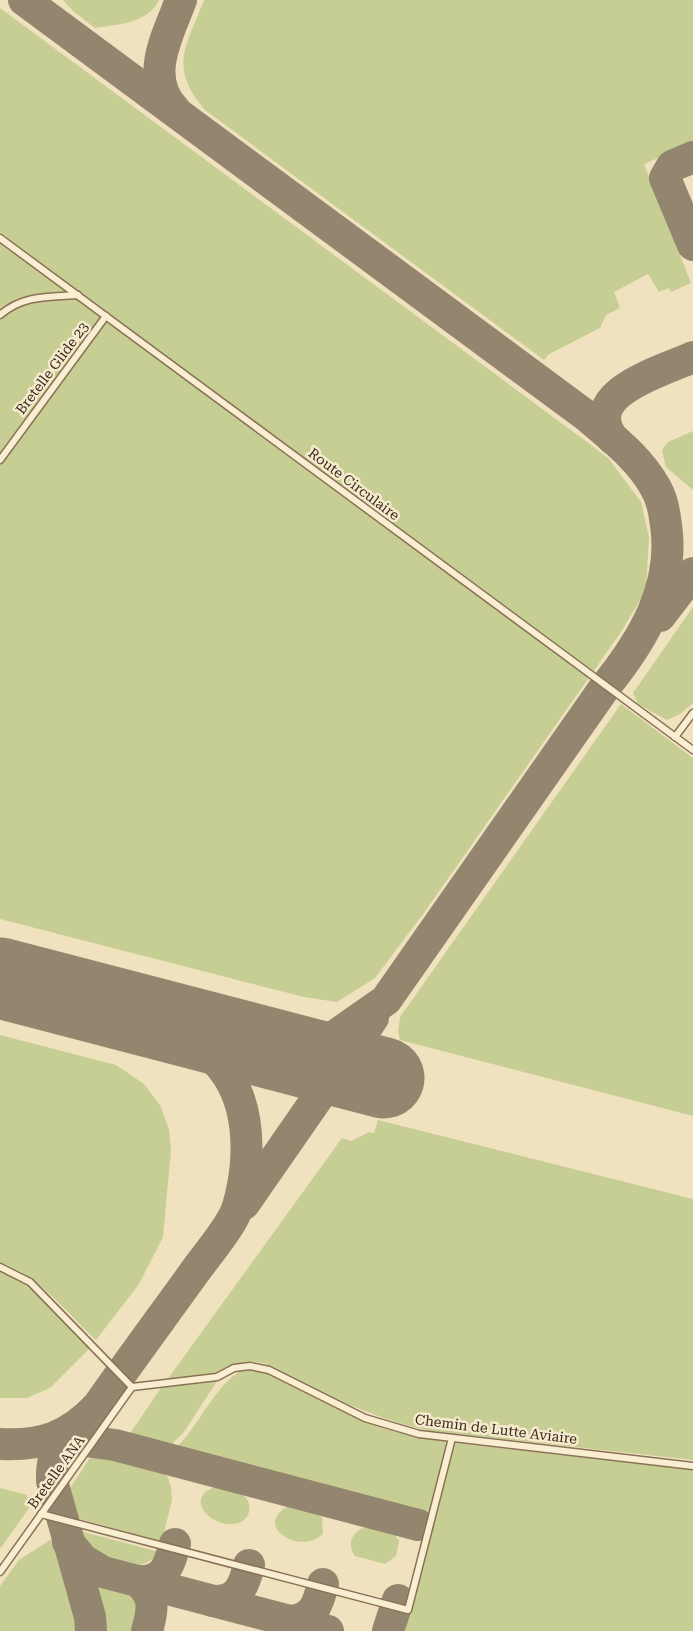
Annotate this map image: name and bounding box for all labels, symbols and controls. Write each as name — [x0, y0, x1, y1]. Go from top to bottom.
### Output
street label: Bretelle Glide 23 — [12, 319, 92, 417]
street label: Route Circulaire — [305, 445, 403, 524]
street label: Chemin de Lutte Aviaire — [414, 1411, 578, 1447]
street label: Bretelle ANA — [24, 1432, 88, 1511]

